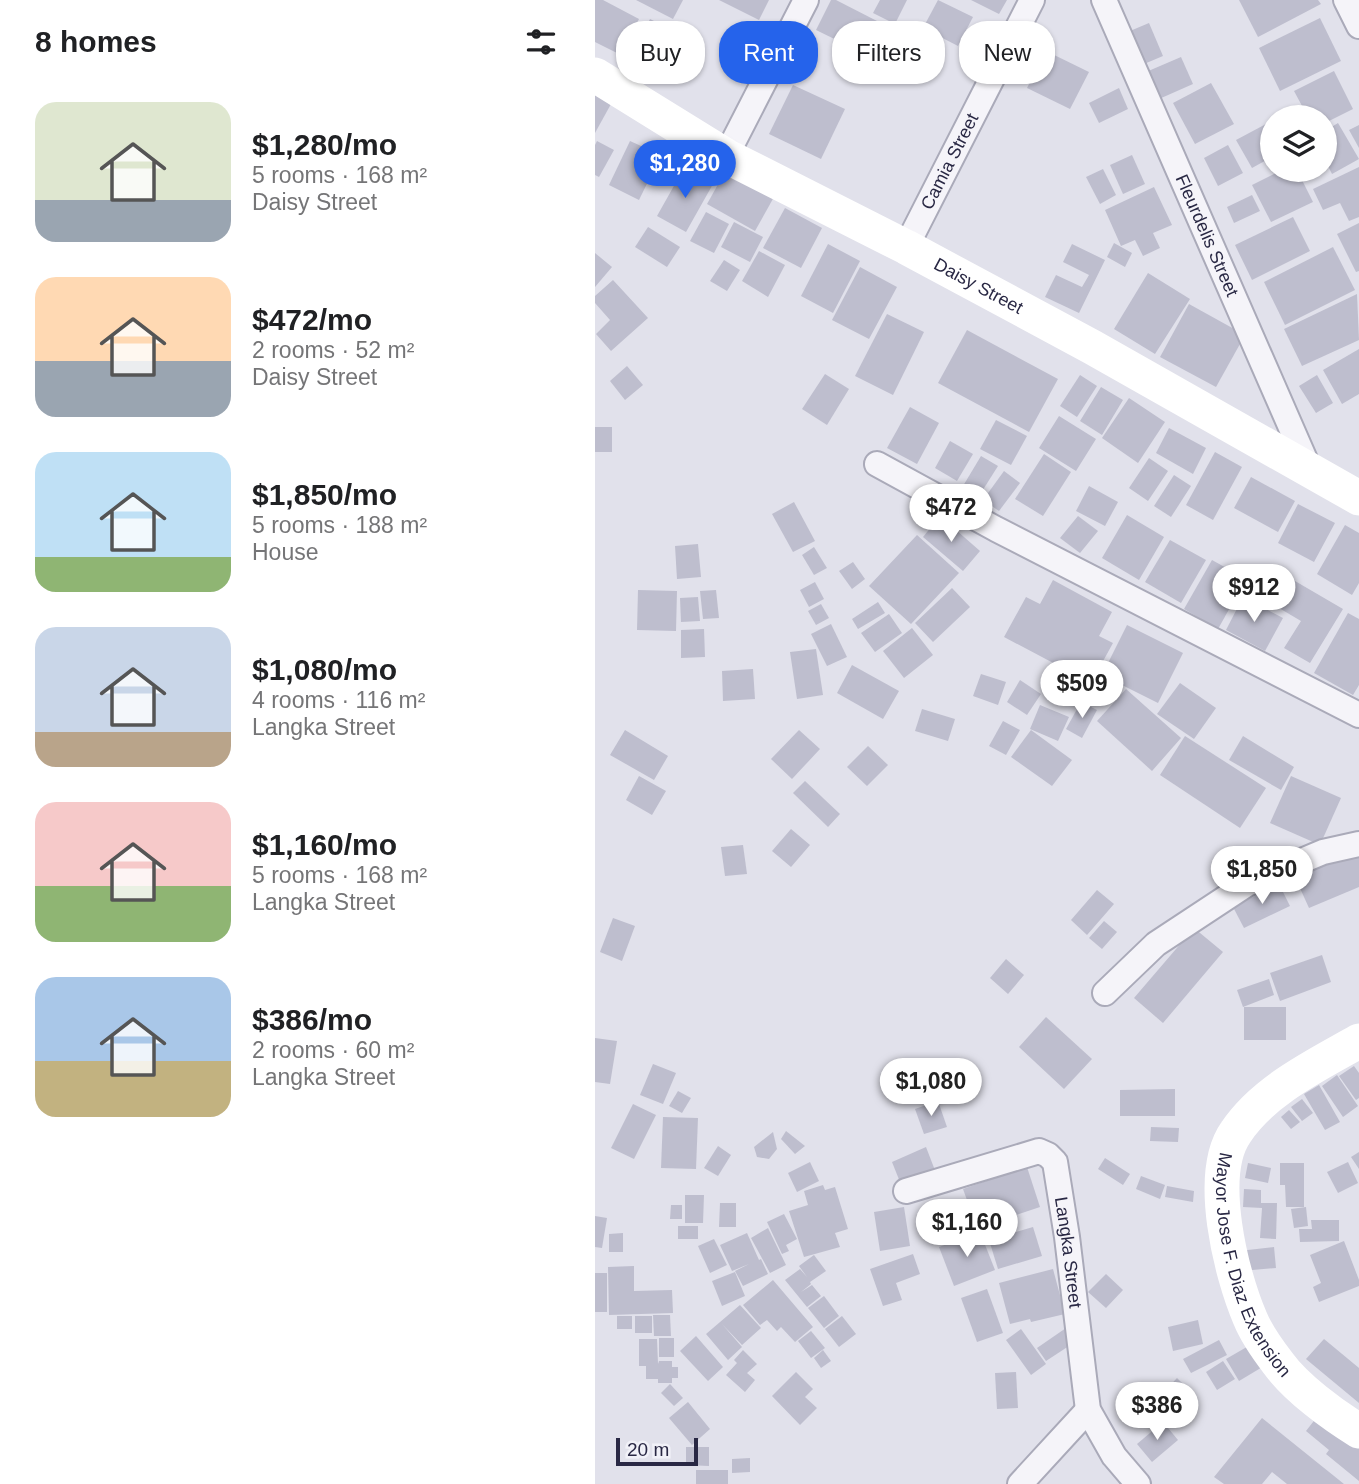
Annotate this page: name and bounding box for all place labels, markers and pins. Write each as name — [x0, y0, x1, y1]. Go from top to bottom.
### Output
pin: $1,280 — [628, 140, 742, 200]
pin: $472 — [910, 484, 992, 544]
pin: $912 — [1213, 564, 1295, 624]
pin: $509 — [1041, 660, 1123, 720]
pin: $1,850 — [1205, 846, 1319, 906]
pin: $1,080 — [874, 1058, 988, 1118]
pin: $1,160 — [910, 1200, 1024, 1259]
pin: $386 — [1116, 1382, 1198, 1442]

